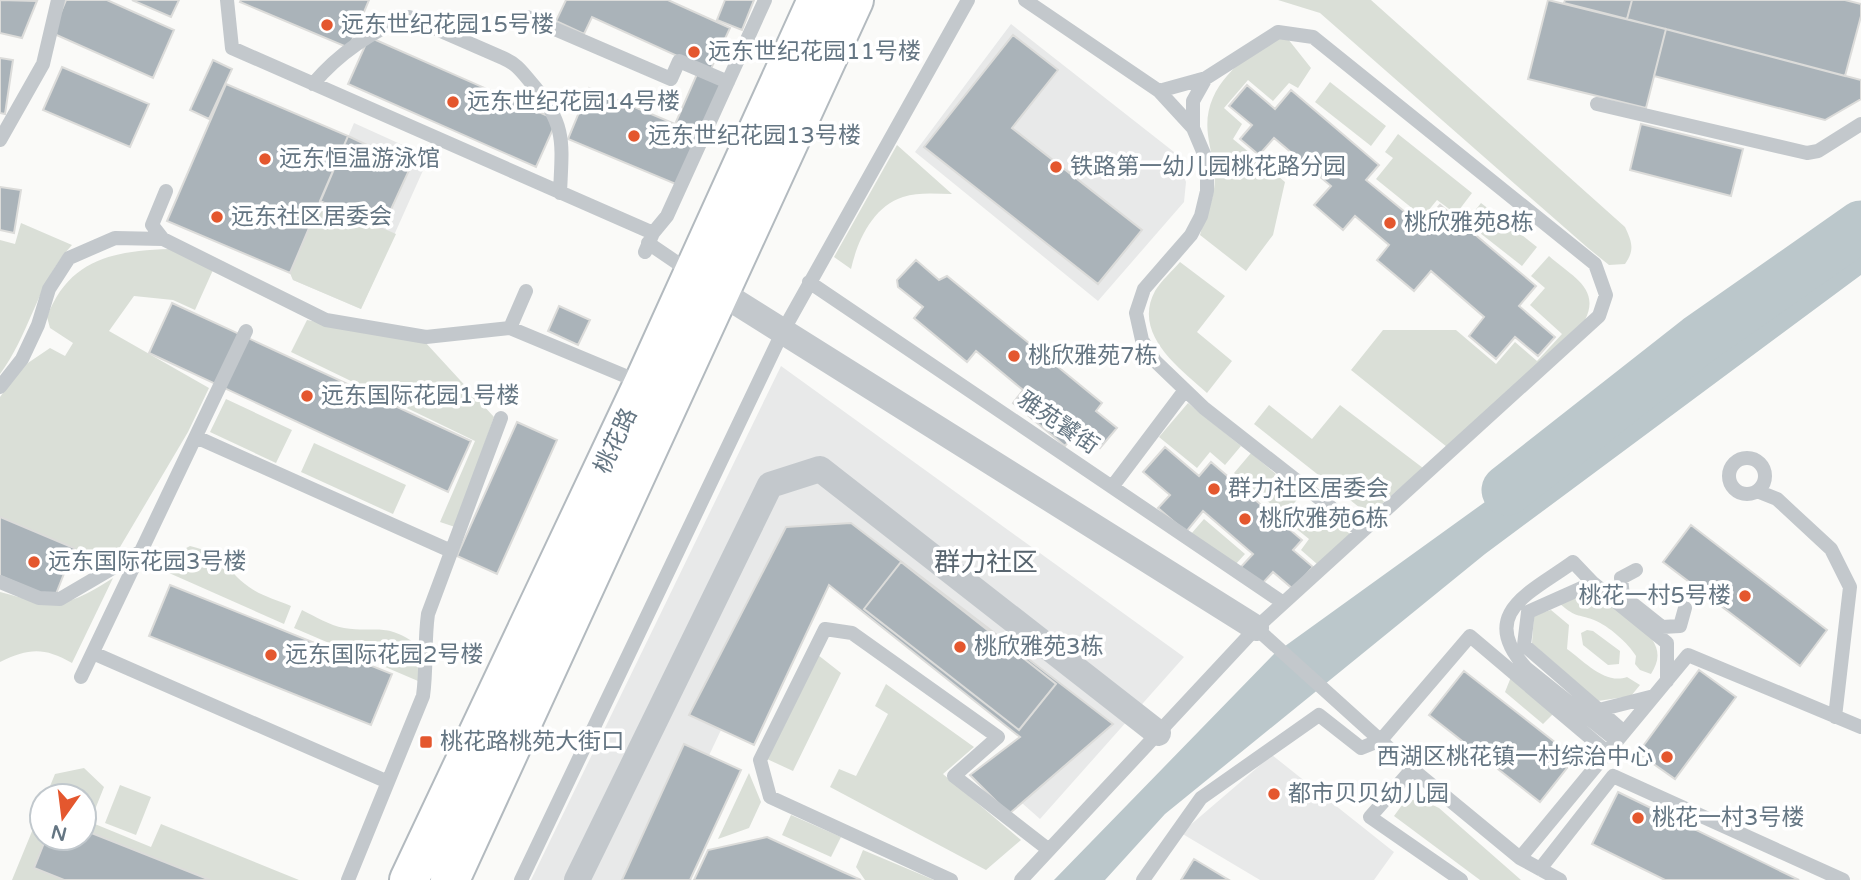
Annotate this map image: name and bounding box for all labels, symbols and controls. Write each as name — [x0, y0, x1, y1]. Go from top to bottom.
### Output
place label: 远东世纪花园15号楼 — [341, 11, 554, 39]
marker: 远东世纪花园15号楼 — [319, 17, 335, 33]
place label: 远东世纪花园11号楼 — [708, 38, 921, 66]
marker: 远东世纪花园11号楼 — [686, 44, 702, 60]
place label: 远东世纪花园14号楼 — [467, 88, 680, 116]
marker: 远东世纪花园14号楼 — [445, 94, 461, 110]
place label: 远东世纪花园13号楼 — [648, 122, 861, 150]
marker: 远东世纪花园13号楼 — [626, 128, 642, 144]
place label: 远东恒温游泳馆 — [279, 145, 440, 173]
marker: 远东恒温游泳馆 — [257, 151, 273, 167]
place label: 铁路第一幼儿园桃花路分园 — [1070, 153, 1346, 181]
marker: 铁路第一幼儿园桃花路分园 — [1048, 159, 1064, 175]
place label: 远东社区居委会 — [231, 203, 392, 231]
marker: 远东社区居委会 — [209, 209, 225, 225]
place label: 桃欣雅苑8栋 — [1404, 209, 1533, 237]
marker: 桃欣雅苑8栋 — [1382, 215, 1398, 231]
place label: 桃欣雅苑7栋 — [1028, 342, 1157, 370]
marker: 桃欣雅苑7栋 — [1006, 348, 1022, 364]
place label: 远东国际花园1号楼 — [321, 382, 519, 410]
street label: 雅苑饕街 — [1012, 386, 1104, 460]
marker: 远东国际花园1号楼 — [299, 388, 315, 404]
street label: 桃花路 — [589, 404, 643, 478]
place label: 群力社区居委会 — [1228, 475, 1389, 503]
marker: 群力社区居委会 — [1206, 481, 1222, 497]
place label: 桃欣雅苑6栋 — [1259, 505, 1388, 533]
marker: 桃欣雅苑6栋 — [1237, 511, 1253, 527]
district label: 群力社区 — [934, 547, 1038, 578]
place label: 远东国际花园3号楼 — [48, 548, 246, 576]
marker: 远东国际花园3号楼 — [26, 554, 42, 570]
place label: 桃花一村5号楼 — [1579, 582, 1731, 610]
marker: 桃花一村5号楼 — [1737, 588, 1753, 604]
place label: 桃欣雅苑3栋 — [974, 633, 1103, 661]
marker: 桃欣雅苑3栋 — [952, 639, 968, 655]
place label: 远东国际花园2号楼 — [285, 641, 483, 669]
marker: 远东国际花园2号楼 — [263, 647, 279, 663]
place label: 桃花路桃苑大街口 — [440, 728, 624, 756]
marker: 桃花路桃苑大街口 — [418, 734, 434, 750]
place label: 西湖区桃花镇一村综治中心 — [1377, 743, 1653, 771]
marker: 西湖区桃花镇一村综治中心 — [1659, 749, 1675, 765]
place label: 都市贝贝幼儿园 — [1288, 780, 1449, 808]
north arrow — [28, 782, 98, 852]
marker: 都市贝贝幼儿园 — [1266, 786, 1282, 802]
place label: 桃花一村3号楼 — [1652, 804, 1804, 832]
marker: 桃花一村3号楼 — [1630, 810, 1646, 826]
text: N — [49, 820, 69, 845]

